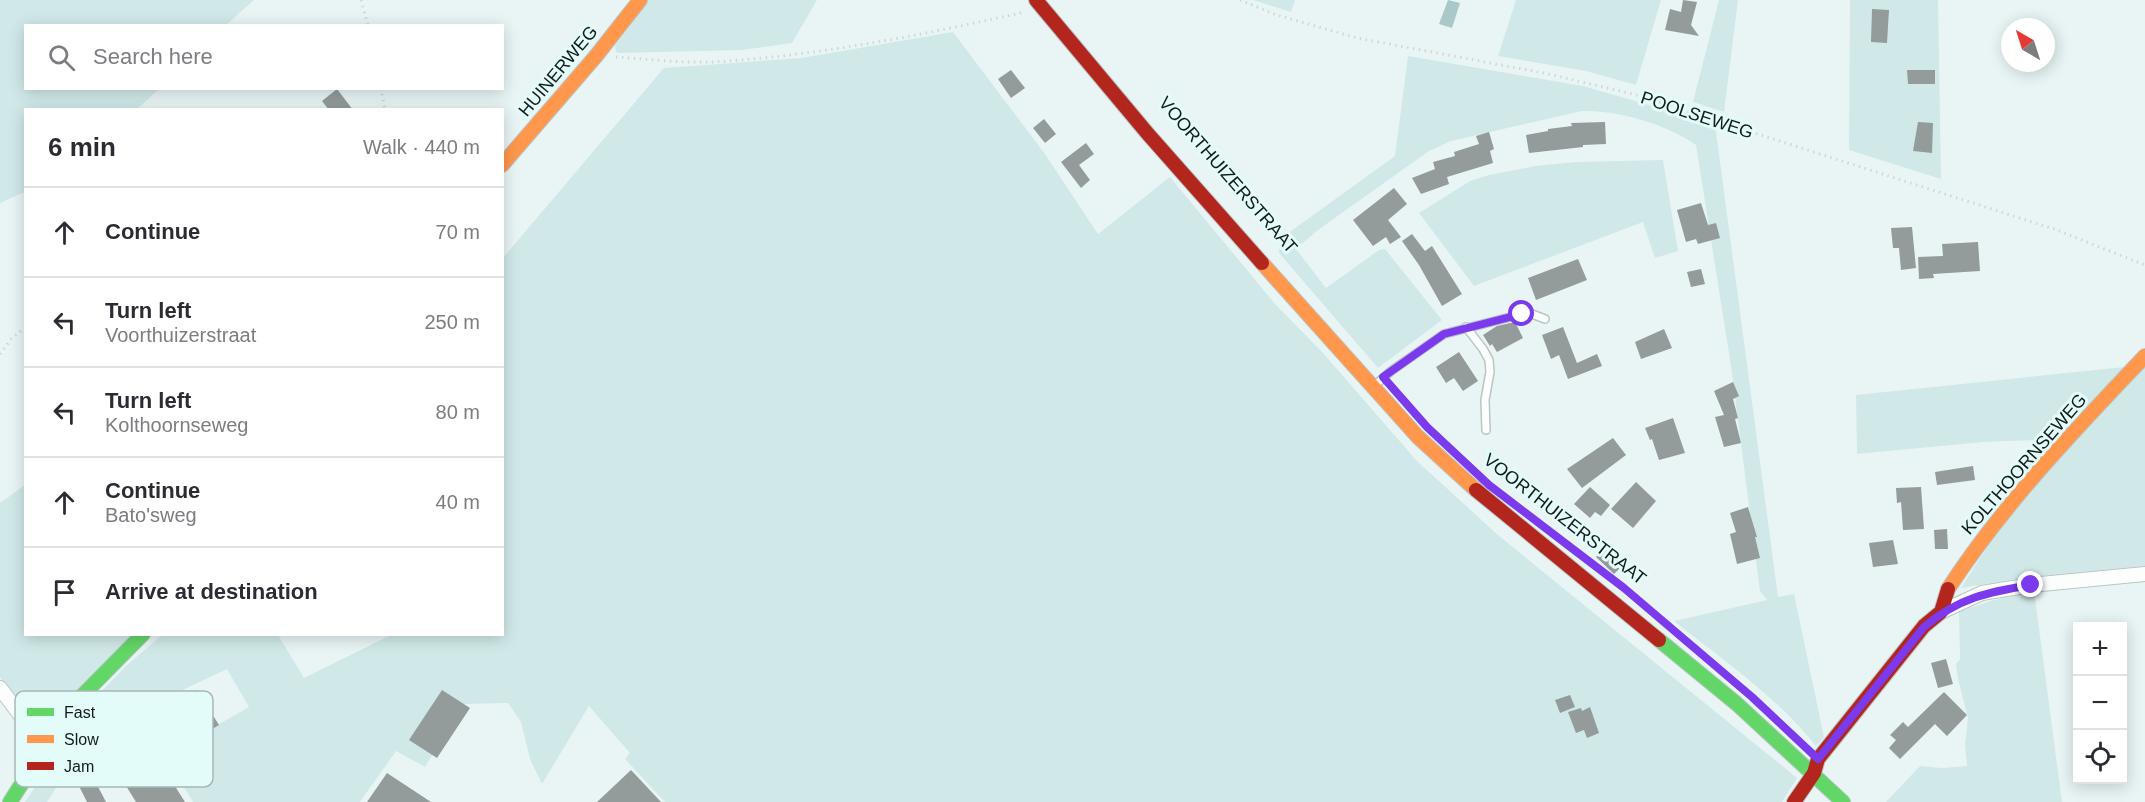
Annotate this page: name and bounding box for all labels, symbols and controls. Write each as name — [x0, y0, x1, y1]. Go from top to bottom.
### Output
north arrow — [2001, 18, 2055, 72]
street label: HUINERWEG — [514, 22, 602, 120]
search box — [24, 24, 504, 90]
icon: search — [45, 41, 78, 74]
text: Search here — [93, 44, 213, 69]
street label: POOLSEWEG — [1638, 87, 1756, 143]
street label: VOORTHUIZERSTRAAT — [1155, 93, 1301, 257]
text: 6 min — [48, 132, 116, 162]
text: Walk · 440 m — [363, 136, 480, 158]
icon: ahead — [48, 216, 81, 249]
text: Continue — [105, 219, 200, 244]
text: 70 m — [436, 221, 480, 243]
text: Turn left — [105, 298, 191, 323]
route start — [1508, 300, 1534, 326]
icon: left — [48, 306, 81, 339]
text: 250 m — [424, 311, 480, 333]
text: Voorthuizerstraat — [105, 324, 256, 346]
text: Turn left — [105, 388, 191, 413]
street label: KOLTHOORNSEWEG — [1958, 390, 2090, 538]
icon: left — [48, 396, 81, 429]
text: 80 m — [436, 401, 480, 423]
text: Kolthoornseweg — [105, 414, 248, 436]
street label: VOORTHUIZERSTRAAT — [1480, 449, 1650, 589]
text: Continue — [105, 478, 200, 503]
icon: ahead — [48, 486, 81, 519]
text: 40 m — [436, 491, 480, 513]
text: Bato'sweg — [105, 504, 197, 526]
route end — [2017, 571, 2043, 597]
icon: arrive — [48, 576, 81, 609]
text: Arrive at destination — [105, 579, 318, 604]
map controls — [2073, 622, 2127, 784]
button: + — [2073, 622, 2127, 676]
button: − — [2073, 676, 2127, 730]
legend — [15, 691, 213, 787]
text: Fast — [64, 704, 96, 721]
button: locate — [2073, 730, 2127, 784]
text: Slow — [64, 731, 99, 748]
text: Jam — [64, 758, 94, 775]

